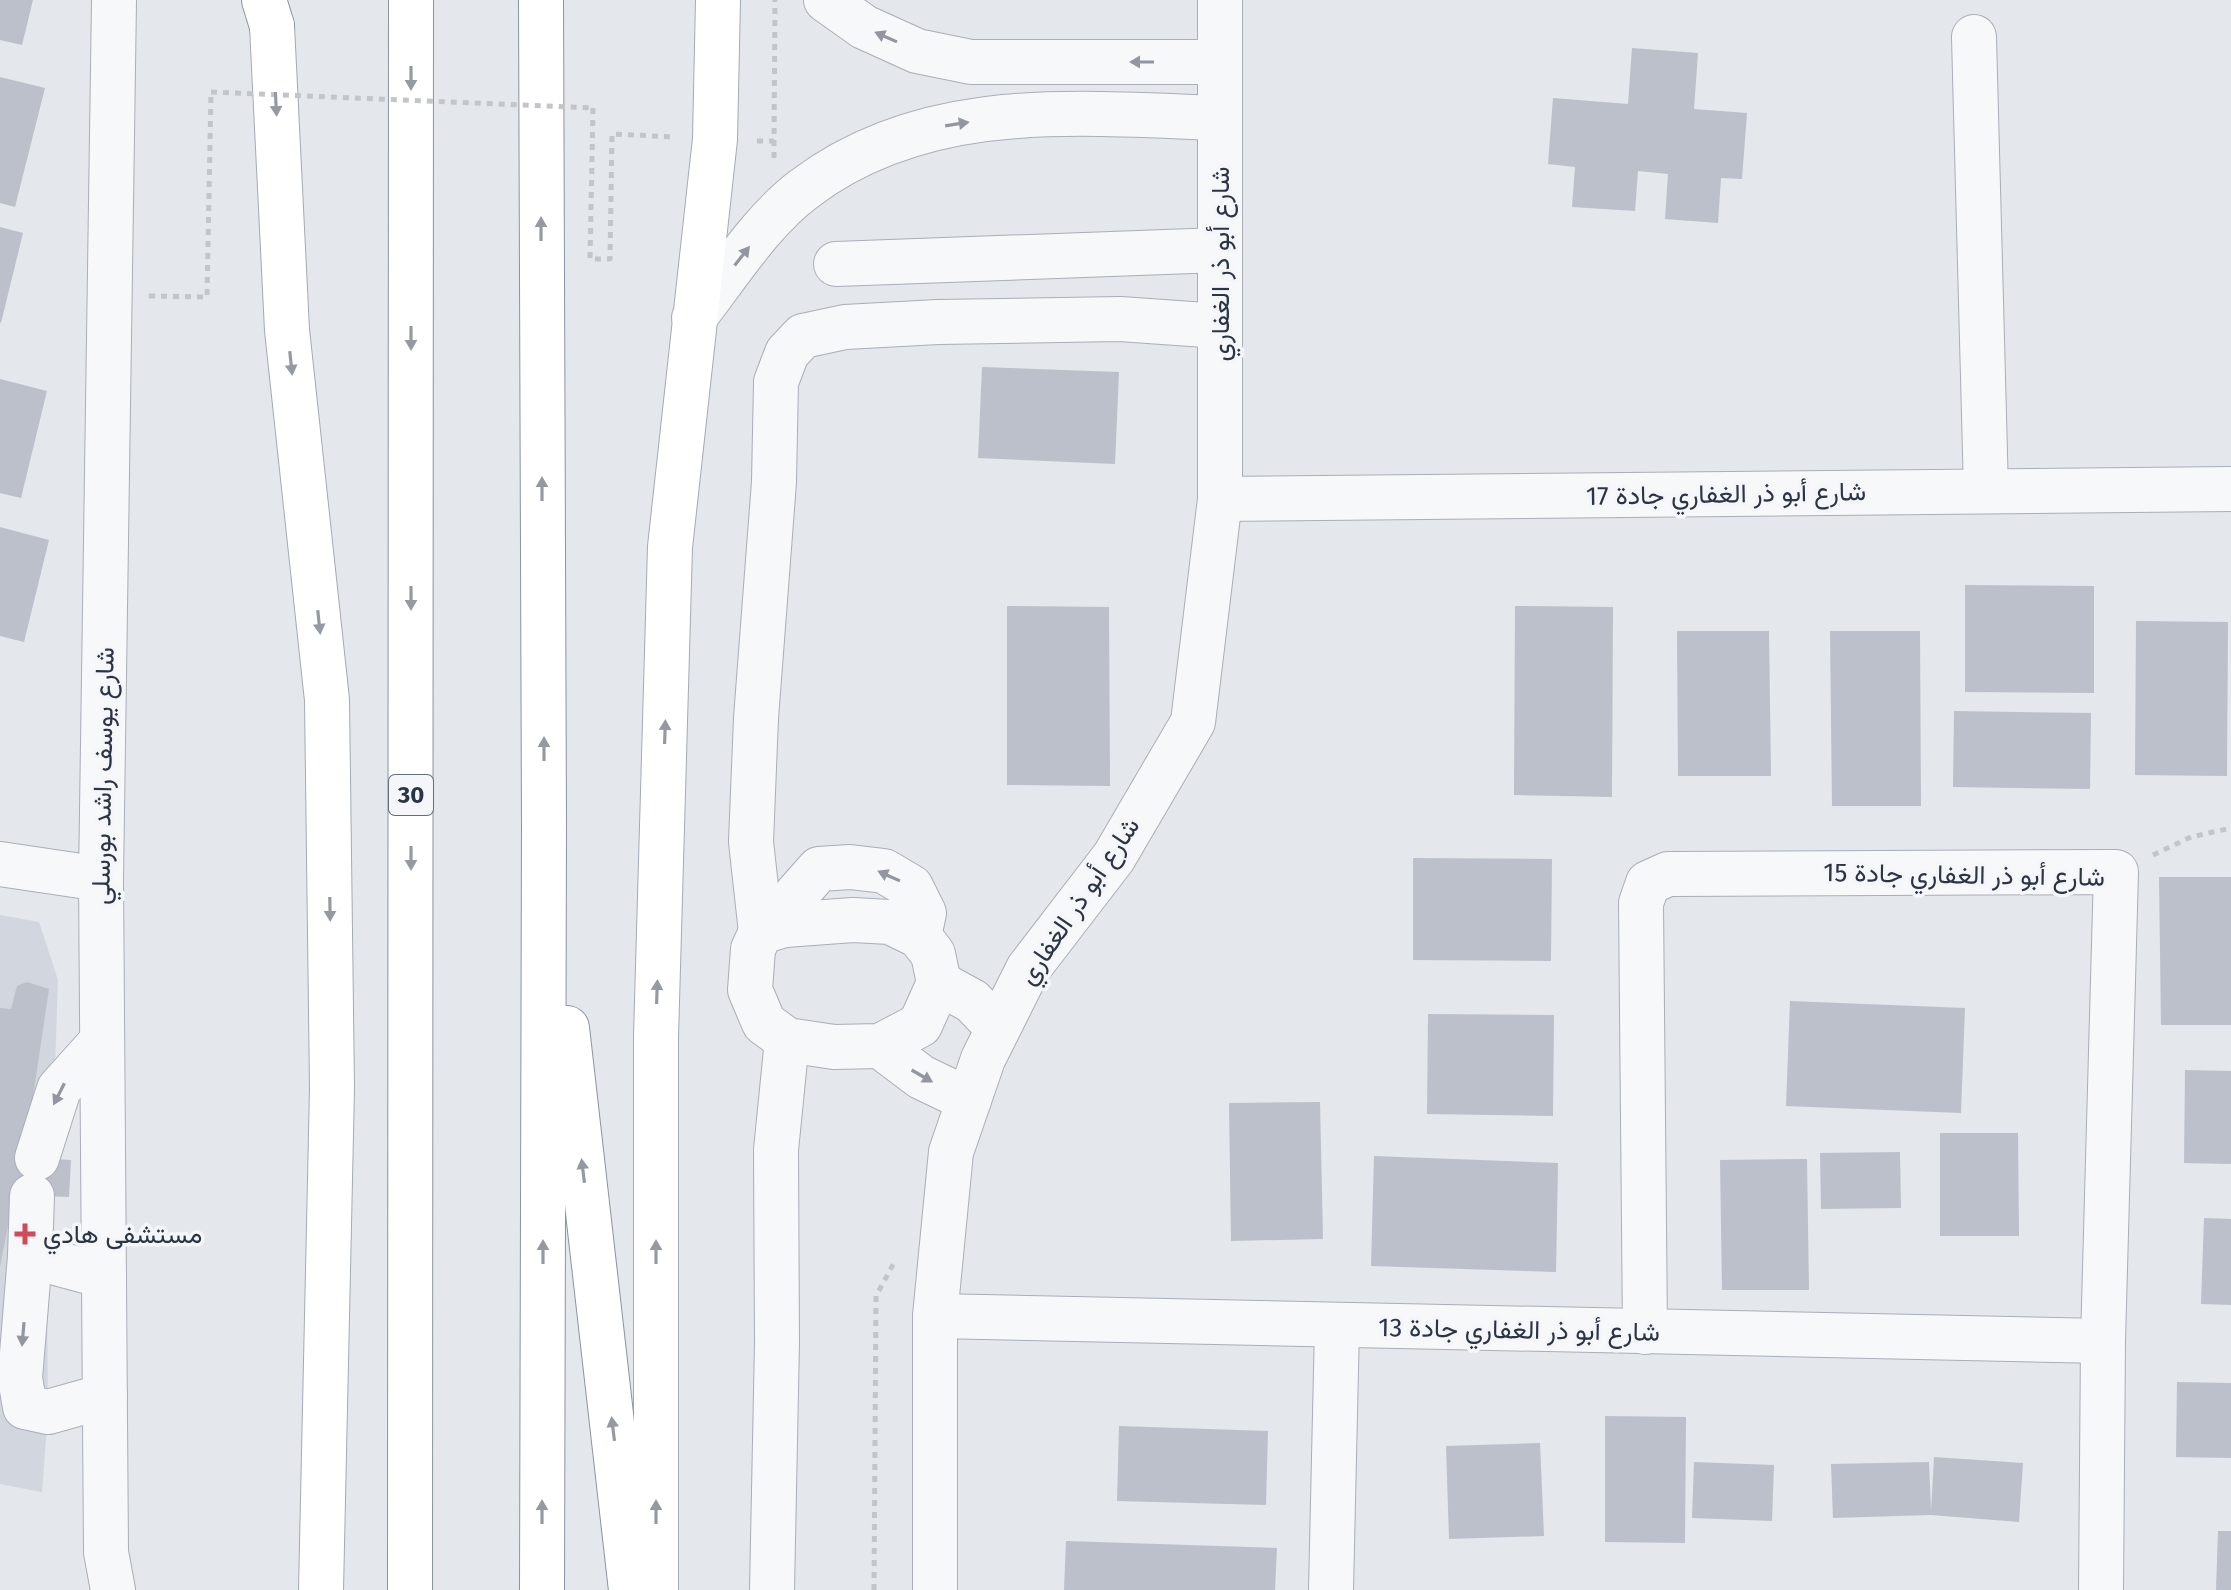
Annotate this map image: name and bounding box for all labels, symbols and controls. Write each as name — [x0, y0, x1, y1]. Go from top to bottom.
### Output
one-way arrow — [874, 30, 898, 44]
one-way arrow — [1129, 56, 1154, 68]
one-way arrow — [405, 66, 417, 91]
one-way arrow — [270, 92, 283, 117]
one-way arrow — [945, 117, 970, 130]
street label: شارع أبو ذر الغفاري — [1205, 167, 1241, 361]
one-way arrow — [535, 216, 547, 241]
one-way arrow — [733, 246, 749, 266]
one-way arrow — [405, 326, 417, 351]
one-way arrow — [284, 351, 297, 376]
one-way arrow — [536, 476, 548, 501]
street label: شارع أبو ذر الغفاري جادة 17 — [1586, 476, 1867, 517]
one-way arrow — [405, 586, 417, 611]
one-way arrow — [312, 610, 325, 635]
street label: شارع يوسف راشد بورسلي — [85, 647, 126, 905]
one-way arrow — [658, 719, 671, 744]
one-way arrow — [538, 736, 550, 761]
road number: 30 — [389, 775, 433, 815]
street label: شارع أبو ذر الغفاري — [1012, 812, 1151, 993]
one-way arrow — [405, 846, 417, 871]
street label: شارع أبو ذر الغفاري جادة 15 — [1823, 857, 2105, 898]
one-way arrow — [877, 869, 901, 882]
one-way arrow — [324, 897, 336, 922]
one-way arrow — [651, 979, 664, 1004]
one-way arrow — [911, 1069, 933, 1083]
one-way arrow — [53, 1082, 66, 1105]
one-way arrow — [577, 1158, 590, 1183]
place label: مستشفى هادي — [43, 1219, 202, 1255]
marker: مستشفى هادي — [14, 1223, 36, 1245]
one-way arrow — [537, 1239, 549, 1264]
one-way arrow — [650, 1239, 662, 1264]
street label: شارع أبو ذر الغفاري جادة 13 — [1378, 1312, 1660, 1353]
one-way arrow — [16, 1322, 29, 1347]
one-way arrow — [606, 1416, 619, 1441]
one-way arrow — [536, 1499, 548, 1524]
one-way arrow — [650, 1499, 662, 1524]

